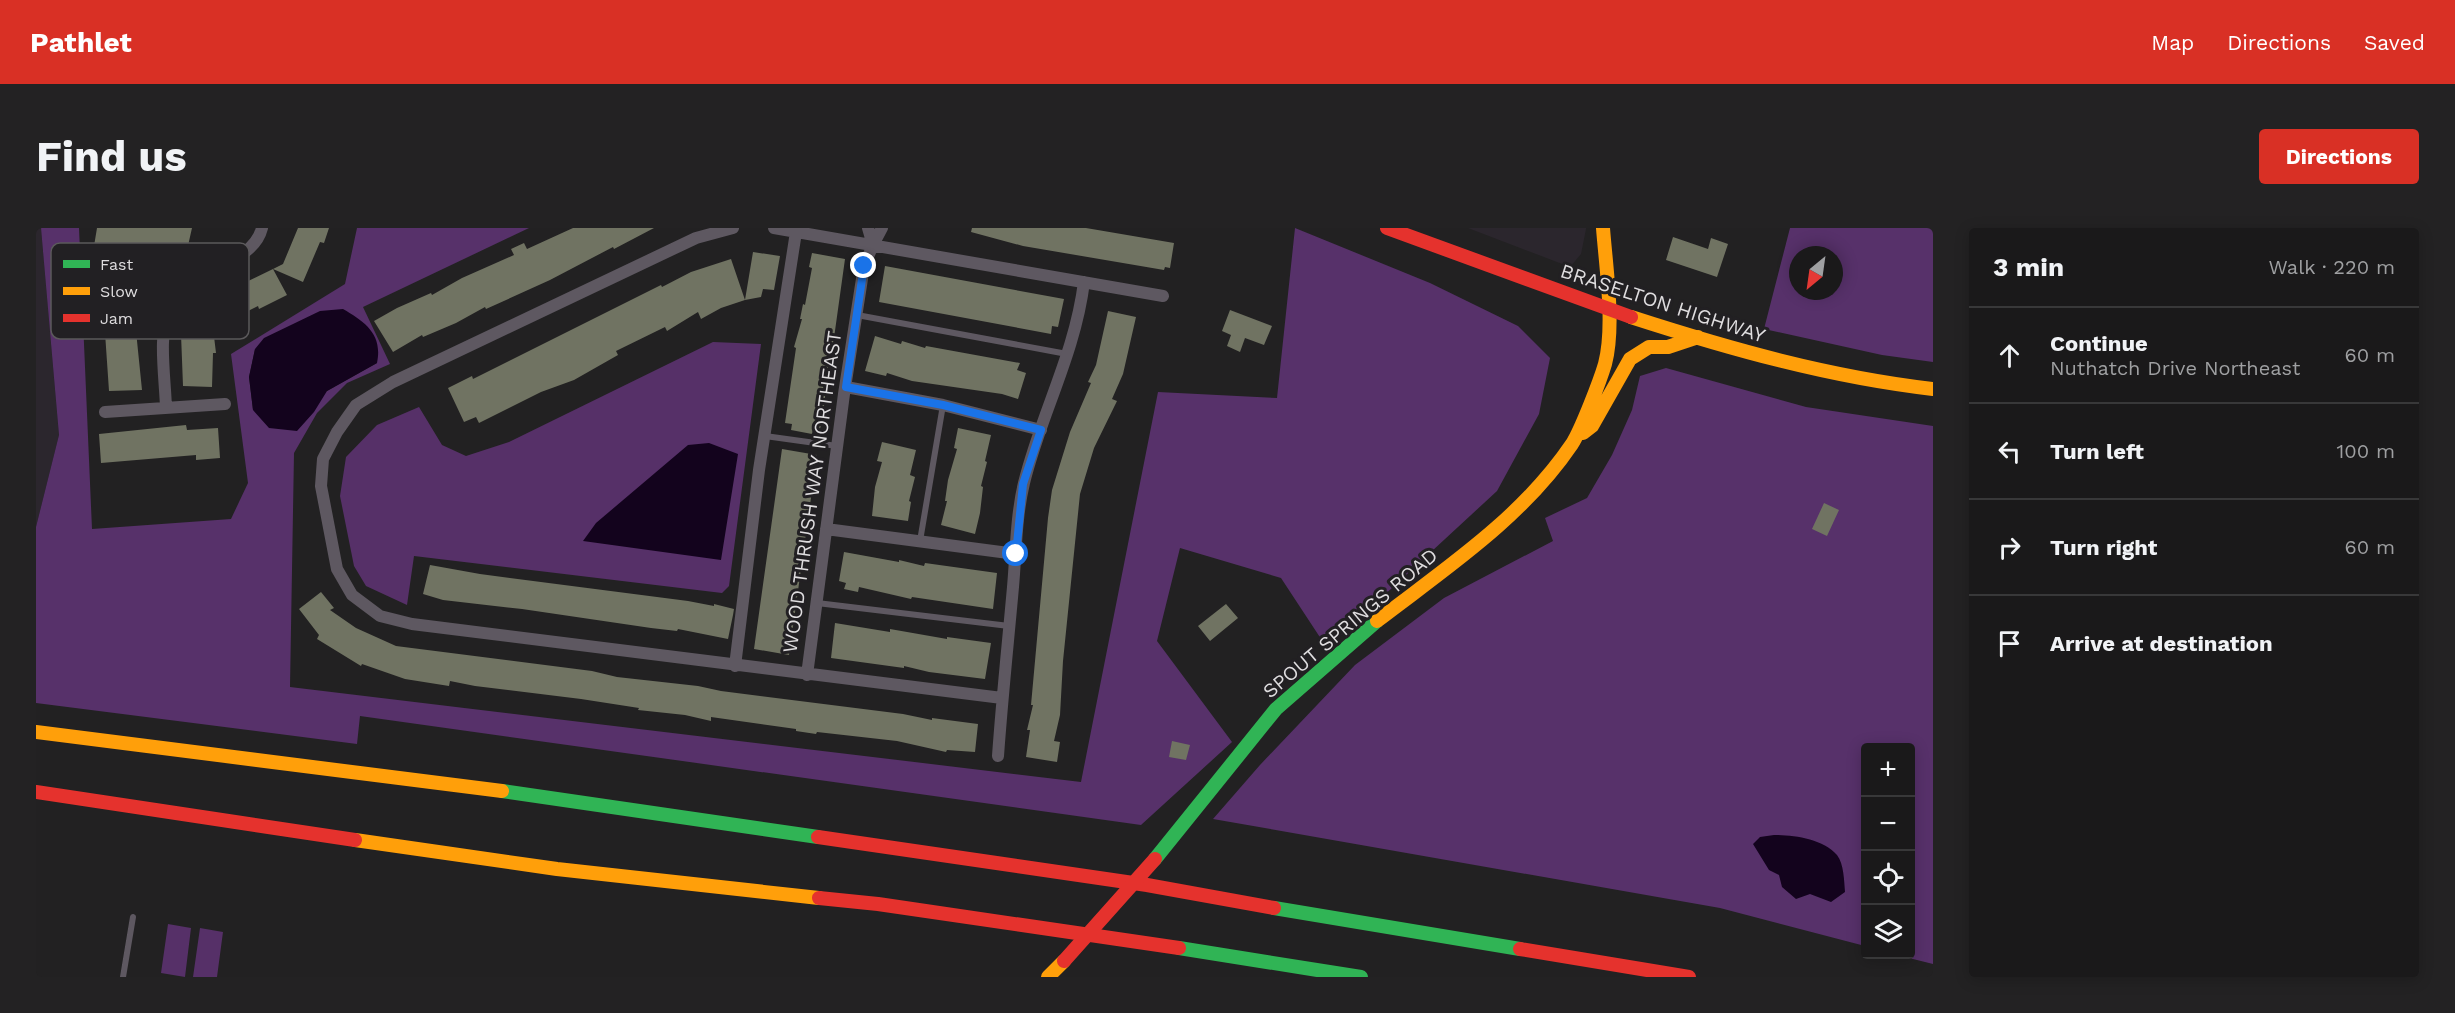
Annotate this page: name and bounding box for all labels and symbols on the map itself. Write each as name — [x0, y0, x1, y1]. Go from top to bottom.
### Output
legend — [51, 243, 249, 339]
north arrow — [1789, 246, 1843, 300]
route end — [850, 252, 876, 278]
text: Fast — [100, 255, 133, 274]
street label: BRASELTON HIGHWAY — [1558, 259, 1769, 348]
text: Slow — [100, 282, 138, 301]
text: Jam — [100, 309, 133, 328]
street label: WOOD THRUSH WAY NORTHEAST — [778, 329, 846, 655]
route start — [1002, 540, 1028, 566]
street label: SPOUT SPRINGS ROAD — [1258, 543, 1442, 703]

